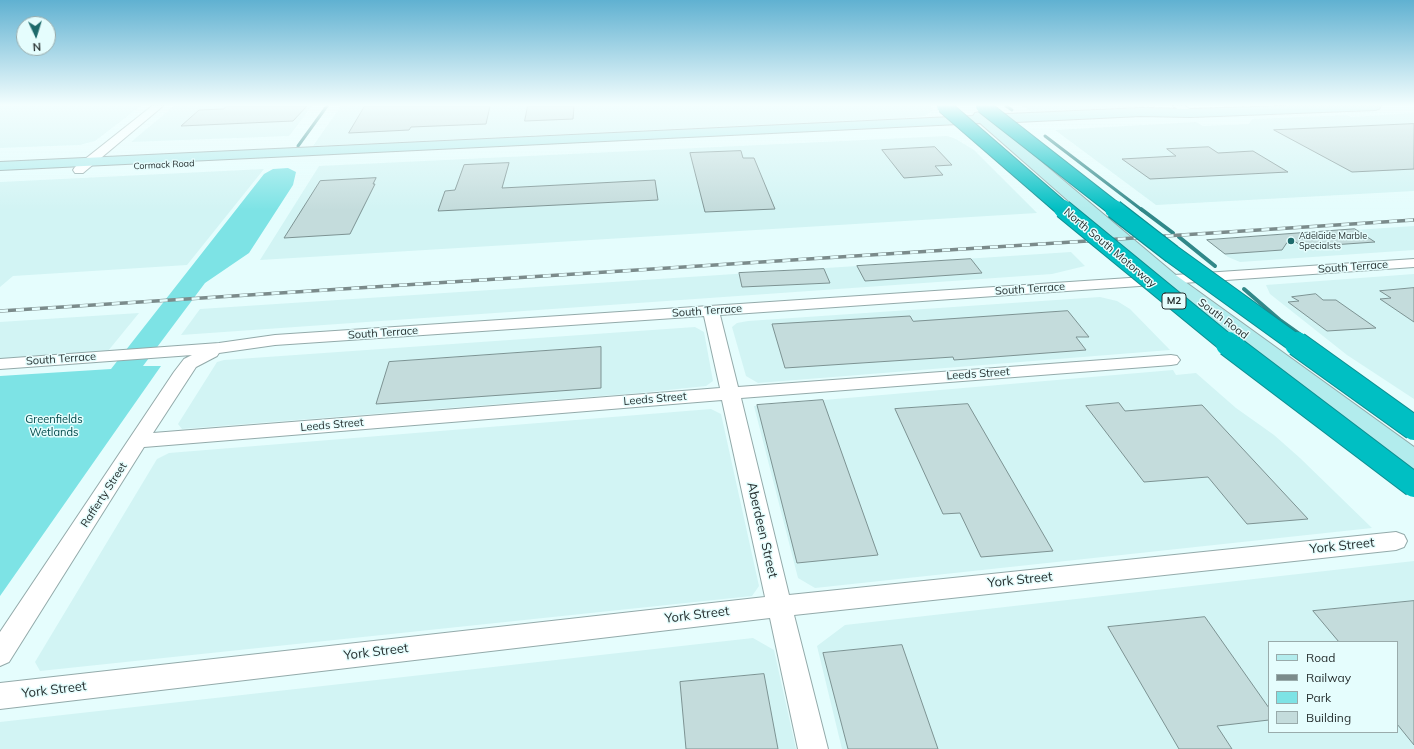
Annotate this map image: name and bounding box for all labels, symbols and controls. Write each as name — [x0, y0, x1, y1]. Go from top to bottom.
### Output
north arrow — [16, 16, 56, 56]
text: N — [32, 40, 41, 54]
street label: Cormack Road — [133, 158, 195, 172]
street label: North South Motorway — [1061, 206, 1159, 290]
place label: Adelaide Marble Specialsts — [1299, 231, 1367, 252]
marker: Adelaide Marble Specialsts — [1286, 236, 1296, 246]
street label: South Terrace — [1317, 258, 1389, 276]
street label: South Terrace — [994, 280, 1066, 298]
road number: M2 — [1162, 293, 1186, 309]
street label: South Road — [1195, 296, 1251, 342]
street label: South Terrace — [671, 302, 743, 320]
street label: South Terrace — [347, 324, 419, 342]
street label: South Terrace — [25, 350, 97, 368]
street label: Leeds Street — [946, 365, 1010, 383]
street label: Leeds Street — [623, 390, 687, 408]
park label: Greenfields Wetlands — [25, 413, 83, 439]
street label: Leeds Street — [300, 416, 364, 434]
street label: Rafferty Street — [78, 460, 130, 530]
street label: Aberdeen Street — [743, 481, 781, 579]
street label: York Street — [1309, 535, 1375, 557]
street label: York Street — [987, 569, 1053, 591]
street label: York Street — [664, 603, 730, 627]
street label: York Street — [343, 640, 409, 664]
legend — [1268, 641, 1398, 733]
text: Road — [1306, 650, 1335, 665]
text: Railway — [1306, 670, 1351, 685]
street label: York Street — [21, 678, 87, 702]
text: Park — [1306, 690, 1331, 705]
text: Building — [1306, 710, 1351, 725]

